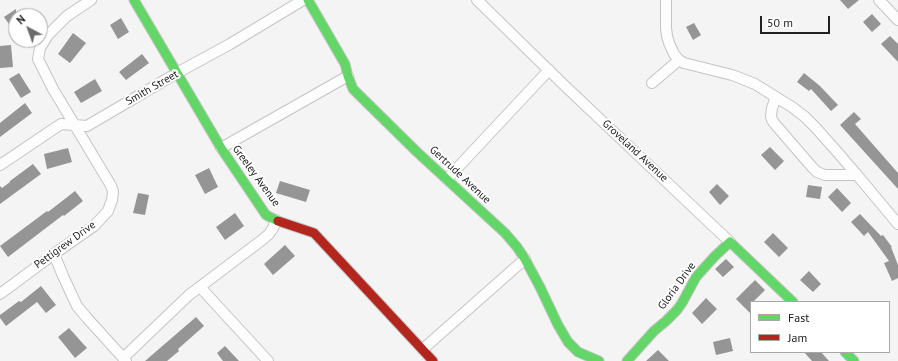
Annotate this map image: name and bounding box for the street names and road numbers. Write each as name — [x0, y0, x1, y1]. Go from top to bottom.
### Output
street label: Smith Street — [123, 68, 181, 108]
street label: Groveland Avenue — [599, 117, 671, 185]
street label: Greeley Avenue — [229, 143, 283, 209]
street label: Gertrude Avenue — [427, 143, 493, 207]
street label: Pettigrew Drive — [32, 218, 98, 272]
street label: Gloria Drive — [655, 260, 699, 312]

